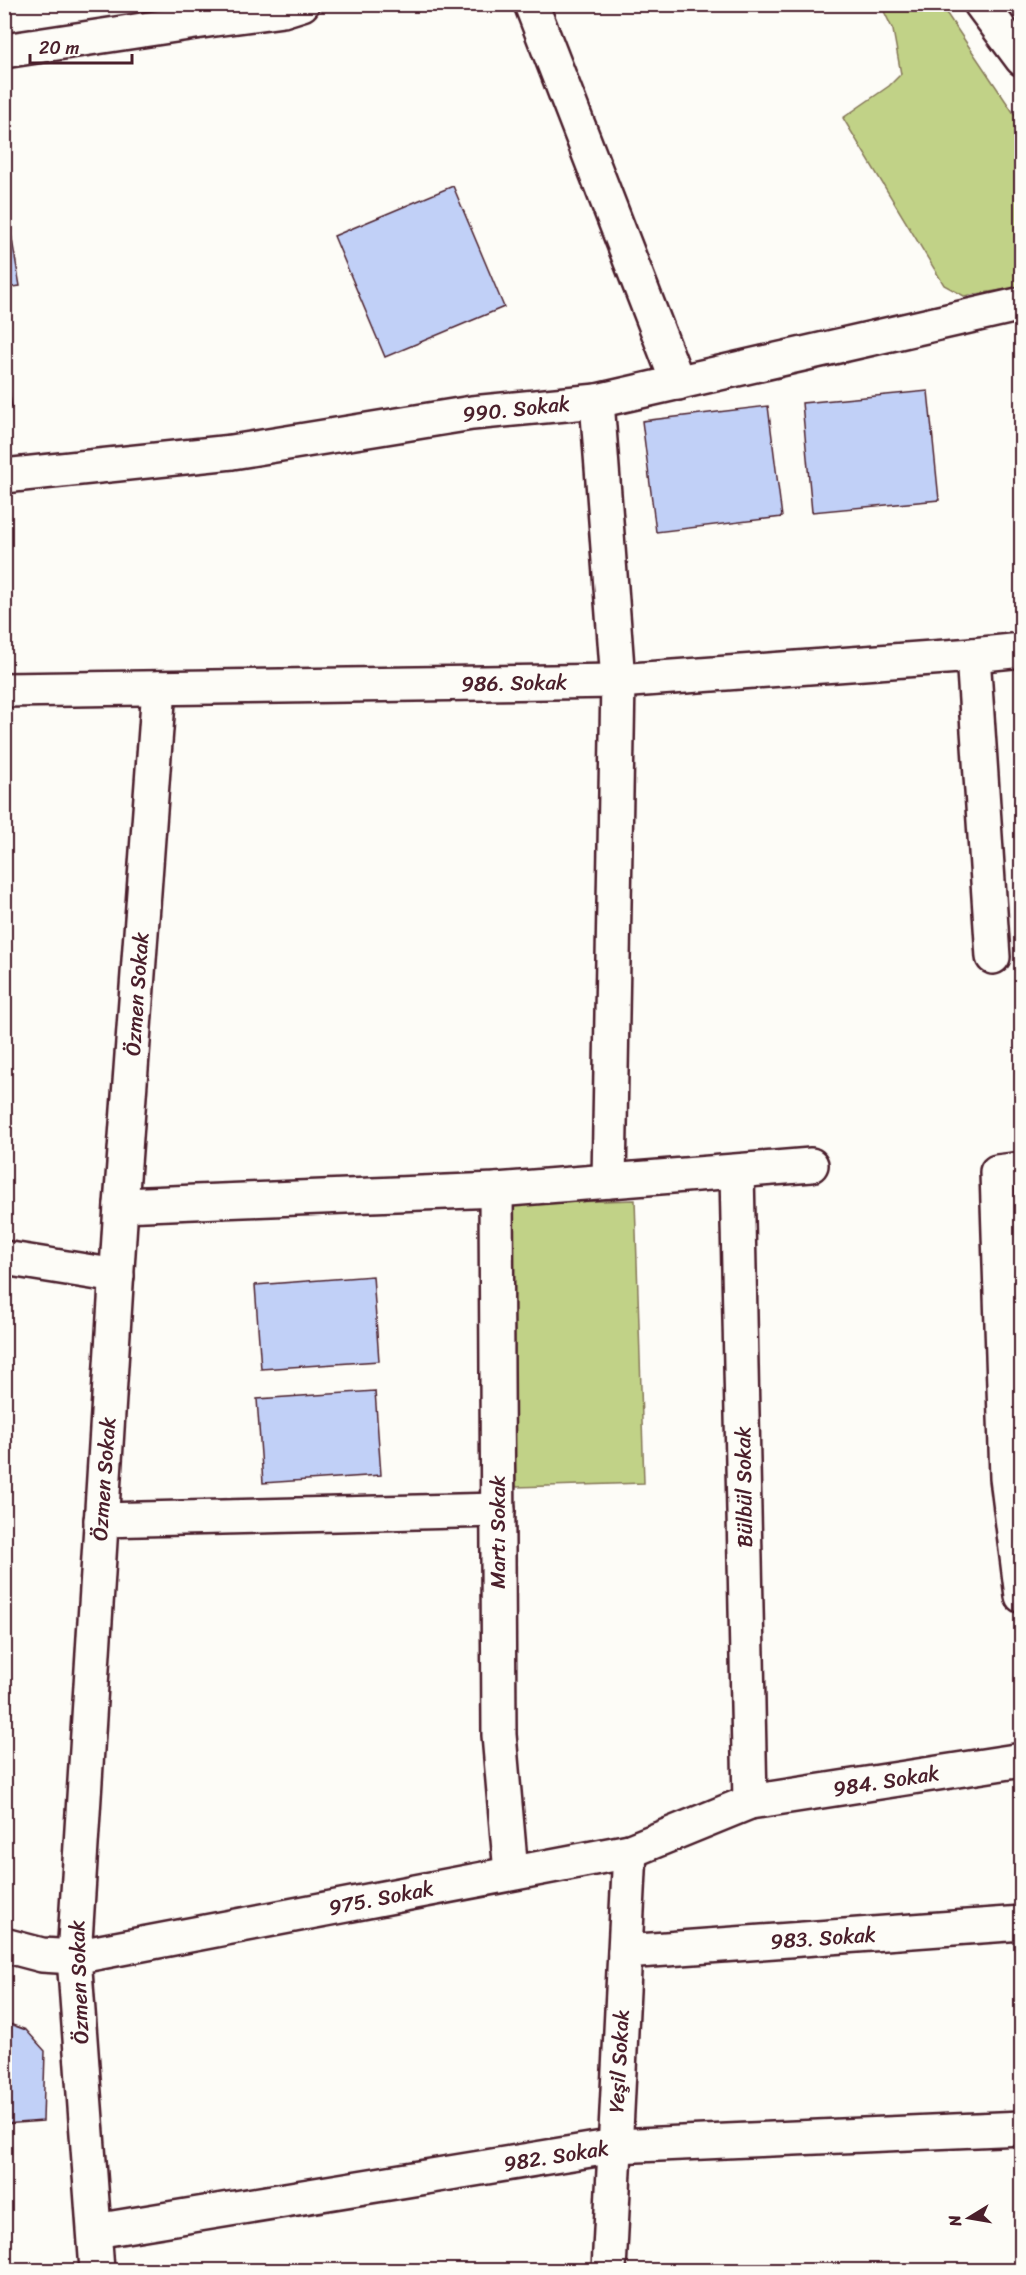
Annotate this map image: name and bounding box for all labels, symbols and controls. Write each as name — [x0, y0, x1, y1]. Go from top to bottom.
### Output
scale bar — [30, 27, 132, 65]
text: 20 m — [39, 32, 79, 64]
street label: 990. Sokak — [461, 384, 571, 434]
street label: 986. Sokak — [461, 663, 567, 703]
street label: Özmen Sokak — [114, 931, 160, 1057]
street label: Özmen Sokak — [81, 1416, 127, 1542]
street label: Bülbül Sokak — [724, 1426, 764, 1548]
street label: Martı Sokak — [479, 1475, 517, 1589]
street label: 984. Sokak — [830, 1754, 942, 1808]
street label: 975. Sokak — [325, 1869, 437, 1927]
street label: 983. Sokak — [769, 1915, 877, 1961]
street label: Özmen Sokak — [58, 1919, 100, 2045]
street label: Yeşil Sokak — [597, 2008, 641, 2114]
street label: 982. Sokak — [501, 2129, 611, 2183]
north arrow — [939, 2188, 999, 2248]
text: N — [939, 2212, 970, 2230]

